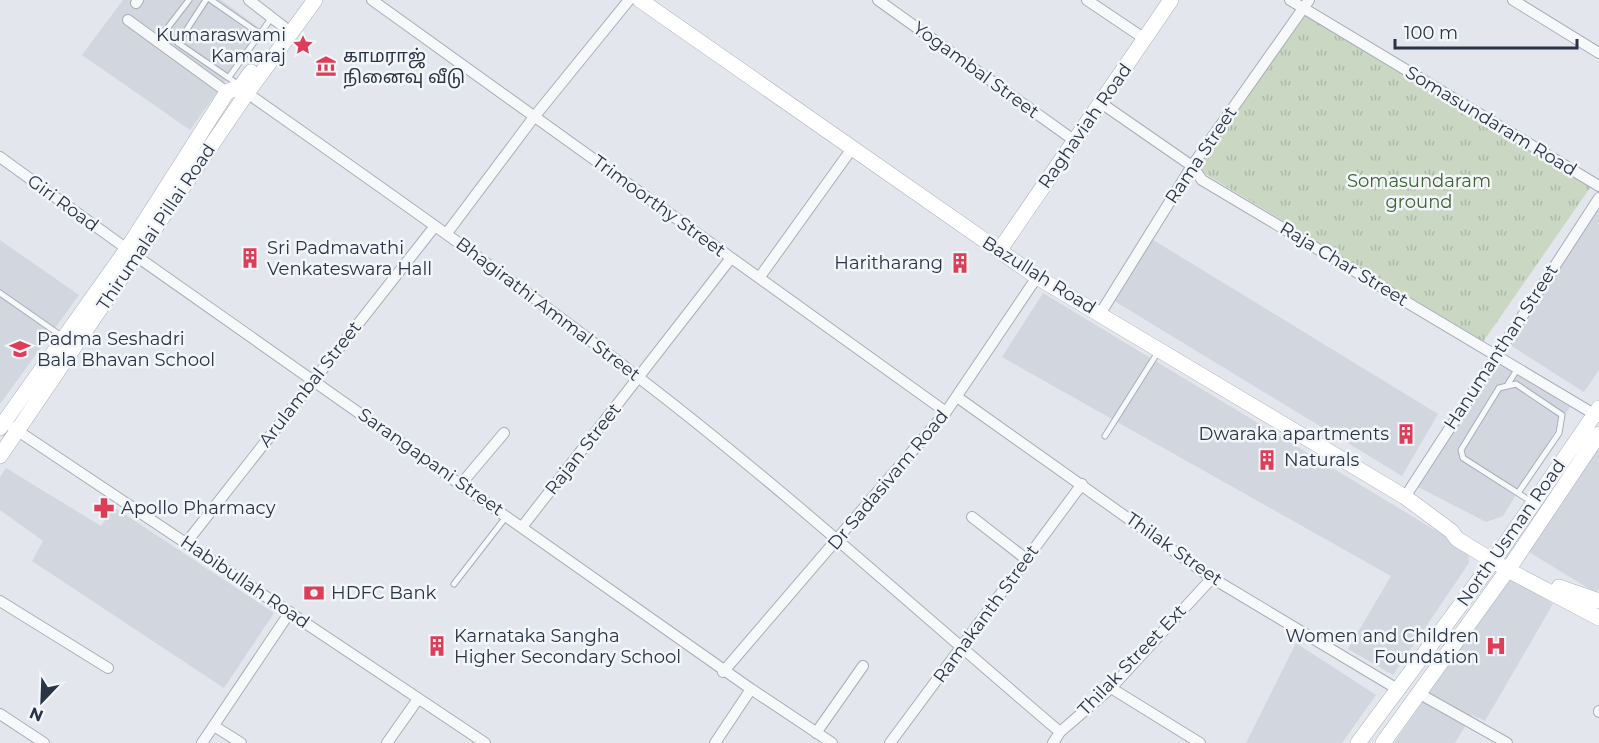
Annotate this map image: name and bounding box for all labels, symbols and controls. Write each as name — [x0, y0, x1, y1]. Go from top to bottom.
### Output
scale bar — [1395, 12, 1576, 50]
street label: Yogambal Street — [909, 17, 1043, 123]
text: 100 m — [1404, 22, 1458, 44]
place label: Kumaraswami Kamaraj — [156, 24, 286, 67]
place icon: Kumaraswami Kamaraj — [291, 33, 315, 57]
place label: காமராஜ் நினைவு வீடு — [343, 45, 465, 89]
museum icon: காமராஜ் நினைவு வீடு — [314, 54, 338, 78]
street label: Raghaviah Road — [1034, 59, 1136, 193]
street label: Somasundaram Road — [1401, 61, 1581, 181]
street label: Rama Street — [1160, 102, 1242, 208]
street label: Thirumalai Pillai Road — [92, 140, 220, 314]
street label: Trimoorthy Street — [588, 150, 730, 262]
street label: Giri Road — [23, 170, 103, 236]
park label: Somasundaram ground — [1347, 170, 1491, 213]
street label: Raja Char Street — [1276, 217, 1412, 311]
street label: Bazullah Road — [978, 231, 1100, 319]
street label: Bhagirathi Ammal Street — [451, 232, 645, 386]
place label: Sri Padmavathi Venkateswara Hall — [267, 237, 432, 280]
building icon: Sri Padmavathi Venkateswara Hall — [238, 246, 262, 270]
building icon: Haritharang — [948, 251, 972, 275]
place label: Haritharang — [834, 252, 943, 274]
street label: Hanumanthan Street — [1439, 260, 1563, 434]
street label: Arulambal Street — [254, 317, 366, 451]
place label: Padma Seshadri Bala Bhavan School — [37, 328, 215, 371]
school or university icon: Padma Seshadri Bala Bhavan School — [8, 337, 32, 361]
street label: Rajan Street — [540, 399, 626, 499]
street label: Sarangapani Street — [354, 403, 508, 521]
street label: Dr Sadasivam Road — [823, 406, 953, 554]
building icon: Dwaraka apartments — [1394, 422, 1418, 446]
place label: Dwaraka apartments — [1199, 423, 1389, 445]
building icon: Naturals — [1255, 448, 1279, 472]
place label: Naturals — [1284, 449, 1360, 471]
street label: North Usman Road — [1452, 455, 1570, 611]
pharmacy icon: Apollo Pharmacy — [92, 496, 116, 520]
place label: Apollo Pharmacy — [121, 497, 276, 519]
street label: Thilak Street — [1122, 508, 1226, 590]
street label: Habibullah Road — [176, 531, 314, 633]
street label: Ramakanth Street — [929, 541, 1043, 687]
bank icon: HDFC Bank — [302, 581, 326, 605]
place label: HDFC Bank — [331, 582, 437, 604]
street label: Thilak Street Ext — [1073, 600, 1191, 720]
place label: Karnataka Sangha Higher Secondary School — [454, 625, 681, 668]
place label: Women and Children Foundation — [1285, 625, 1479, 668]
building icon: Karnataka Sangha Higher Secondary School — [425, 634, 449, 658]
hospital icon: Women and Children Foundation — [1484, 634, 1508, 658]
north arrow — [12, 671, 72, 731]
text: N — [27, 703, 46, 726]

